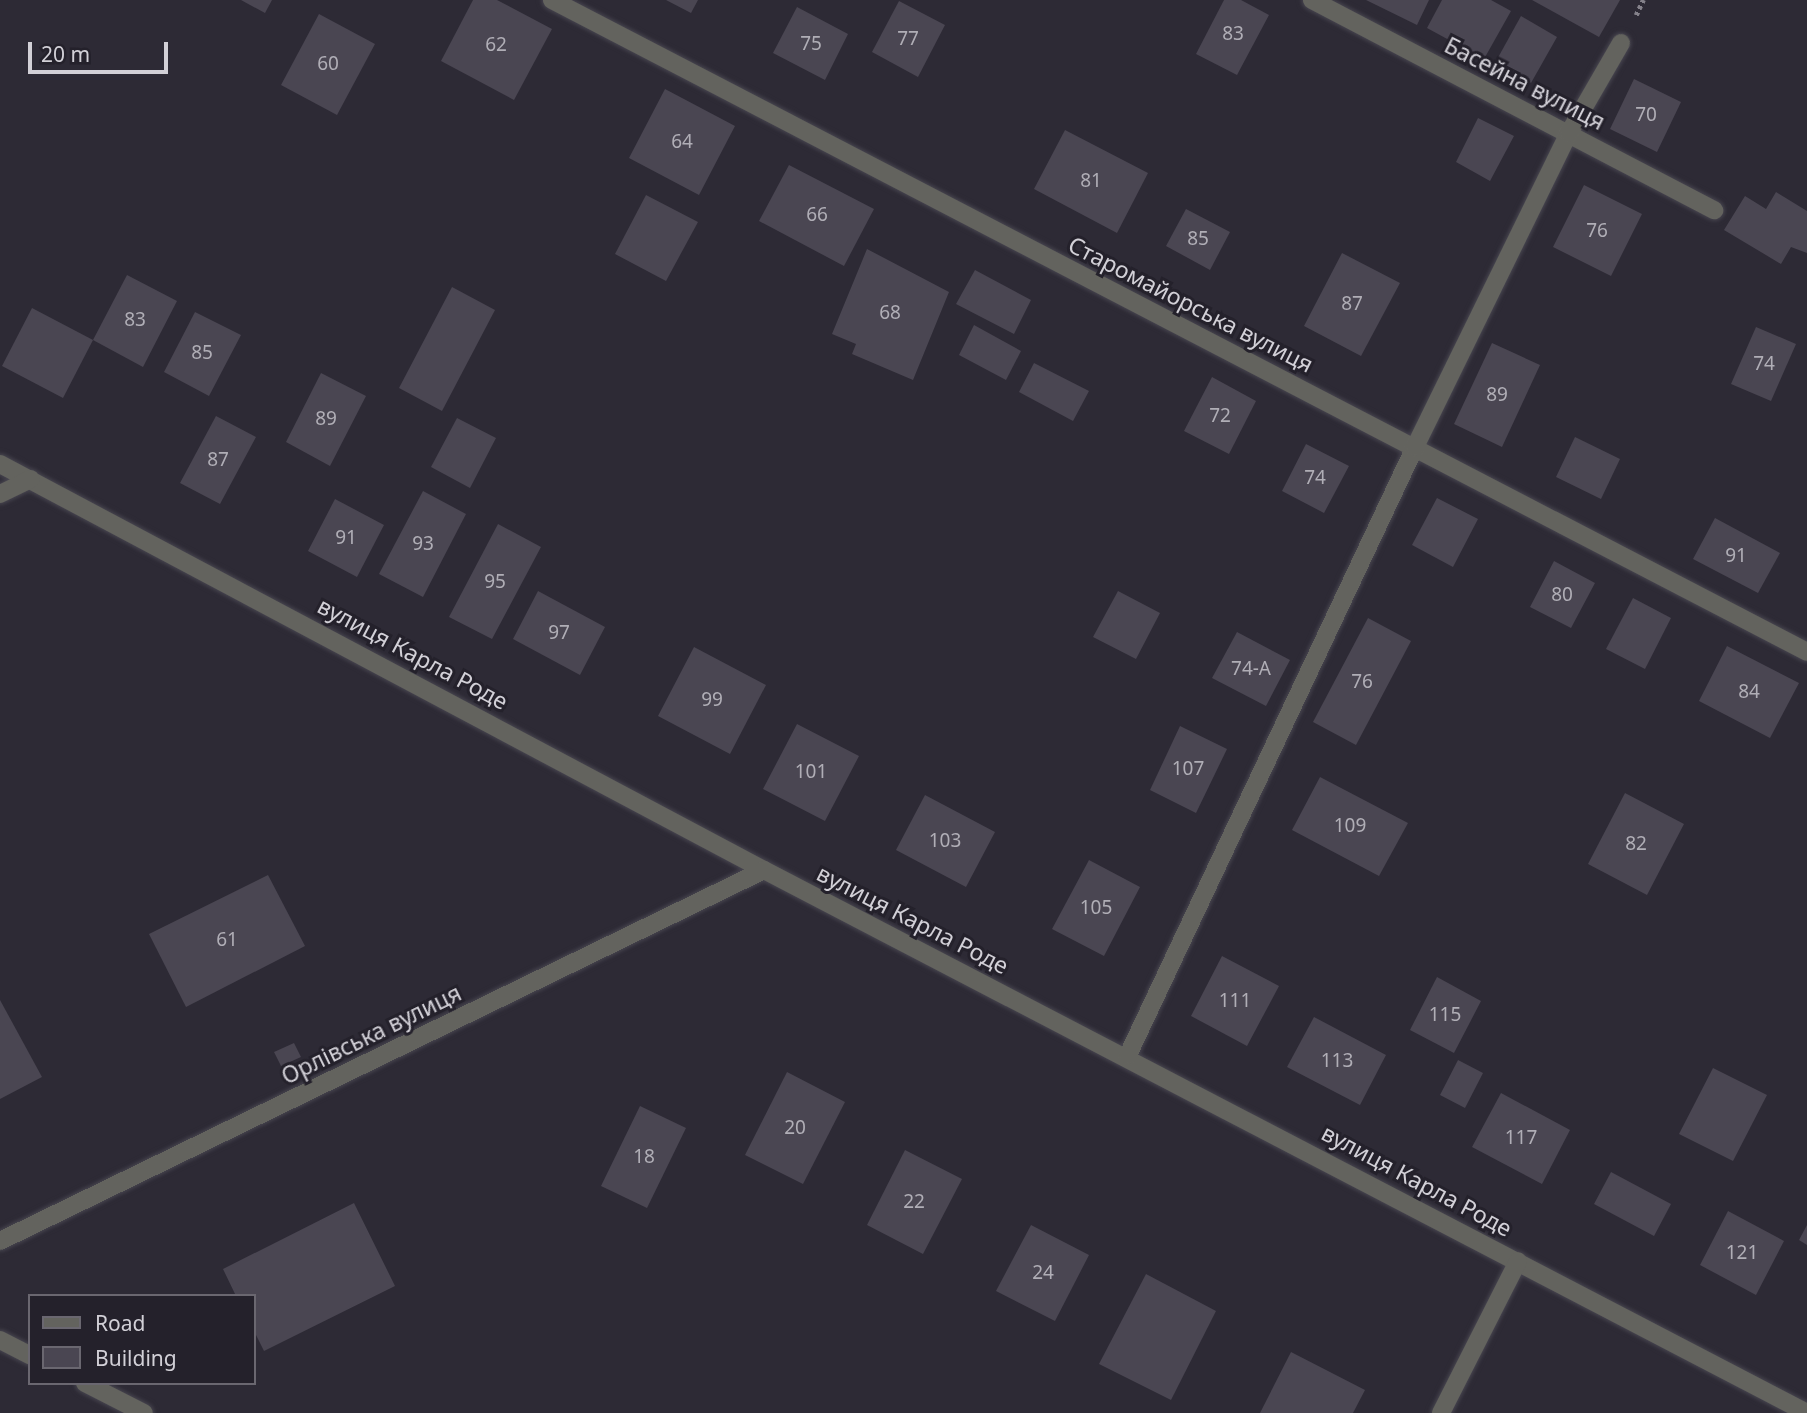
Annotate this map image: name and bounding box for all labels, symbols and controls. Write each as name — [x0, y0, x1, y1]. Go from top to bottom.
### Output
house number: 83 — [1222, 23, 1244, 45]
scale bar — [32, 28, 172, 72]
house number: 77 — [897, 28, 919, 50]
street label: Басейна вулиця — [1440, 31, 1610, 135]
house number: 75 — [800, 33, 822, 55]
house number: 62 — [485, 34, 507, 56]
text: 20 m — [41, 40, 90, 68]
house number: 60 — [317, 53, 339, 75]
house number: 70 — [1635, 104, 1657, 126]
house number: 64 — [671, 131, 693, 153]
house number: 81 — [1080, 170, 1102, 192]
house number: 66 — [806, 204, 828, 226]
house number: 76 — [1586, 220, 1608, 242]
house number: 85 — [1187, 228, 1209, 250]
street label: Старомайорська вулиця — [1064, 230, 1318, 378]
house number: 87 — [1341, 293, 1363, 315]
house number: 68 — [879, 302, 901, 324]
house number: 83 — [124, 309, 146, 331]
house number: 85 — [191, 342, 213, 364]
house number: 74 — [1753, 353, 1775, 375]
house number: 89 — [1486, 384, 1508, 406]
house number: 72 — [1209, 405, 1231, 427]
house number: 89 — [315, 408, 337, 430]
house number: 87 — [207, 449, 229, 471]
house number: 74 — [1304, 467, 1326, 489]
house number: 91 — [335, 527, 357, 549]
house number: 93 — [412, 533, 434, 555]
house number: 91 — [1725, 545, 1747, 567]
house number: 95 — [484, 571, 506, 593]
house number: 80 — [1551, 584, 1573, 606]
street label: вулиця Карла Роде — [313, 591, 513, 715]
house number: 97 — [548, 622, 570, 644]
house number: 74-А — [1231, 658, 1271, 680]
house number: 76 — [1351, 671, 1373, 693]
house number: 84 — [1738, 681, 1760, 703]
house number: 99 — [701, 689, 723, 711]
house number: 107 — [1172, 758, 1204, 780]
house number: 101 — [795, 761, 827, 783]
house number: 109 — [1334, 815, 1366, 837]
house number: 103 — [929, 830, 961, 852]
house number: 82 — [1625, 833, 1647, 855]
street label: вулиця Карла Роде — [813, 859, 1013, 979]
house number: 105 — [1080, 897, 1112, 919]
house number: 61 — [216, 929, 238, 951]
street label: Орлівська вулиця — [277, 978, 465, 1090]
house number: 111 — [1219, 990, 1251, 1012]
house number: 115 — [1429, 1004, 1461, 1026]
house number: 113 — [1321, 1050, 1353, 1072]
house number: 20 — [784, 1117, 806, 1139]
street label: вулиця Карла Роде — [1317, 1118, 1517, 1242]
house number: 117 — [1505, 1127, 1537, 1149]
house number: 18 — [633, 1146, 655, 1168]
house number: 22 — [903, 1191, 925, 1213]
house number: 121 — [1726, 1242, 1758, 1264]
house number: 24 — [1032, 1262, 1054, 1284]
legend — [28, 1294, 256, 1385]
text: Road — [95, 1309, 145, 1337]
text: Building — [95, 1344, 177, 1372]

